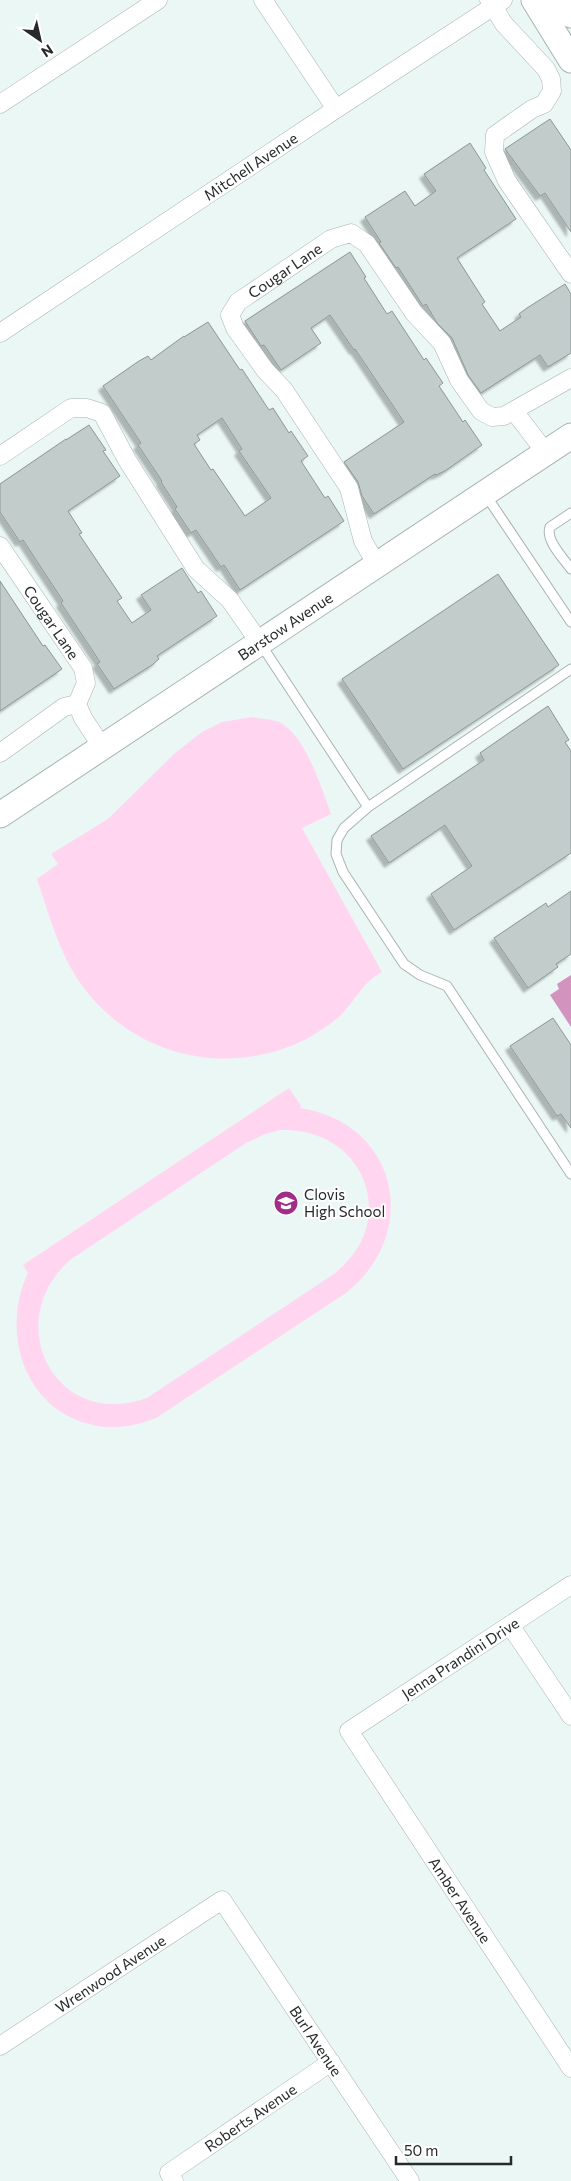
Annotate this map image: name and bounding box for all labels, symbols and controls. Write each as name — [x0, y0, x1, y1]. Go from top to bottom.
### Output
north arrow — [15, 15, 65, 65]
text: N — [38, 41, 57, 61]
street label: Mitchell Avenue — [200, 128, 301, 204]
street label: Cougar Lane — [244, 239, 325, 302]
street label: Cougar Lane — [20, 582, 83, 662]
street label: Barstow Avenue — [234, 588, 336, 664]
place label: Clovis High School — [304, 1185, 385, 1220]
school or university icon: Clovis High School — [273, 1190, 299, 1216]
street label: Jenna Prandini Drive — [398, 1613, 522, 1703]
street label: Amber Avenue — [425, 1854, 495, 1946]
street label: Wrenwood Avenue — [52, 1931, 169, 2016]
street label: Burl Avenue — [286, 2002, 346, 2079]
street label: Roberts Avenue — [201, 2080, 300, 2155]
scale bar — [396, 2134, 511, 2166]
text: 50 m — [404, 2141, 438, 2159]

